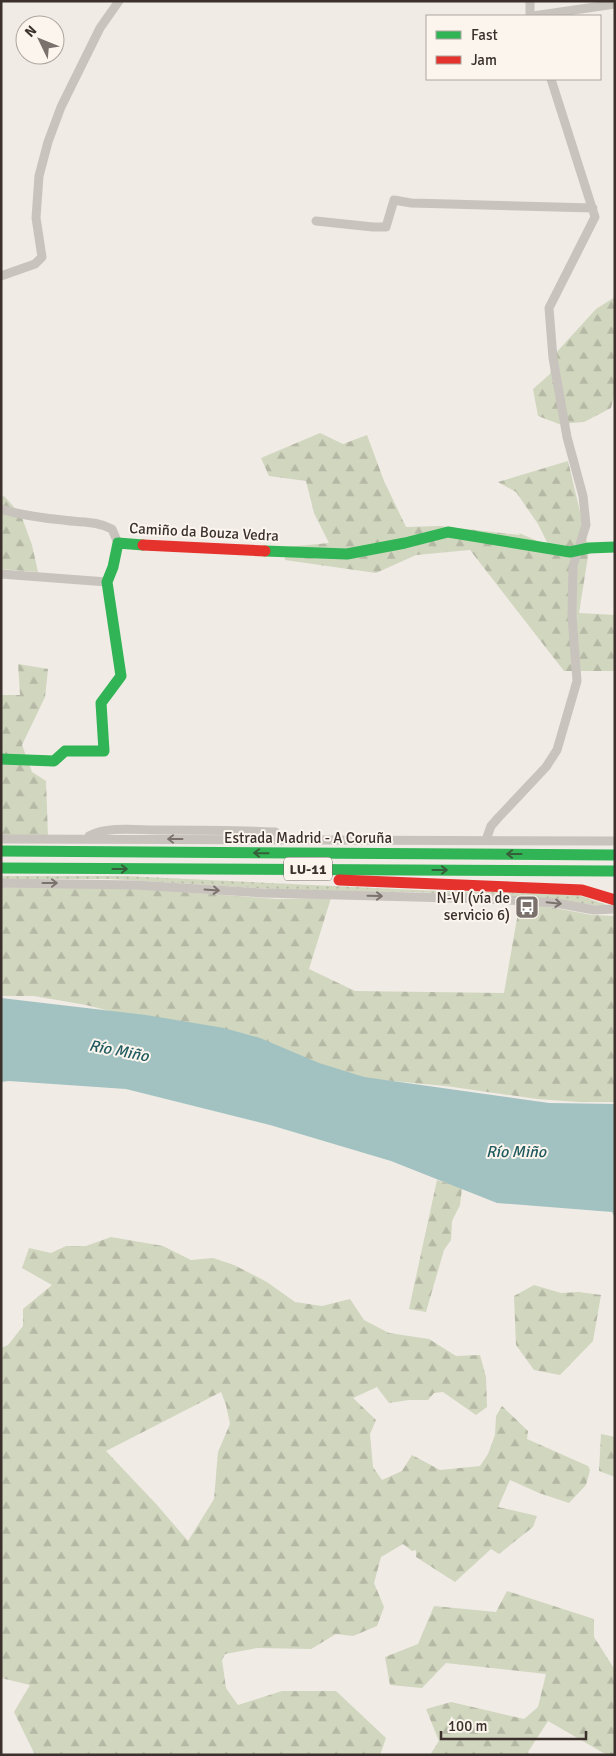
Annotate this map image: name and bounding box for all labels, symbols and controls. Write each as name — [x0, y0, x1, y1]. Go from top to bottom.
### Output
north arrow — [15, 15, 65, 65]
legend — [426, 15, 601, 80]
text: N — [21, 22, 40, 41]
text: Fast — [471, 26, 498, 44]
text: Jam — [471, 51, 497, 69]
street label: Camiño da Bouza Vedra — [129, 519, 279, 545]
street label: Estrada Madrid - A Coruña — [224, 829, 392, 847]
one-way arrow — [167, 834, 184, 844]
one-way arrow — [253, 848, 269, 858]
one-way arrow — [506, 849, 522, 859]
road number: LU-11 — [284, 858, 332, 881]
one-way arrow — [112, 864, 128, 873]
one-way arrow — [432, 865, 448, 875]
one-way arrow — [42, 878, 58, 888]
one-way arrow — [204, 885, 220, 894]
place label: N-VI (vía de servicio 6) — [436, 889, 510, 924]
one-way arrow — [366, 891, 382, 900]
bus stop icon: N-VI (vía de servicio 6) — [514, 894, 540, 920]
one-way arrow — [546, 898, 562, 908]
water label: Río Miño — [87, 1035, 151, 1067]
water label: Río Miño — [486, 1142, 547, 1162]
scale bar — [441, 1708, 586, 1740]
text: 100 m — [448, 1717, 488, 1735]

